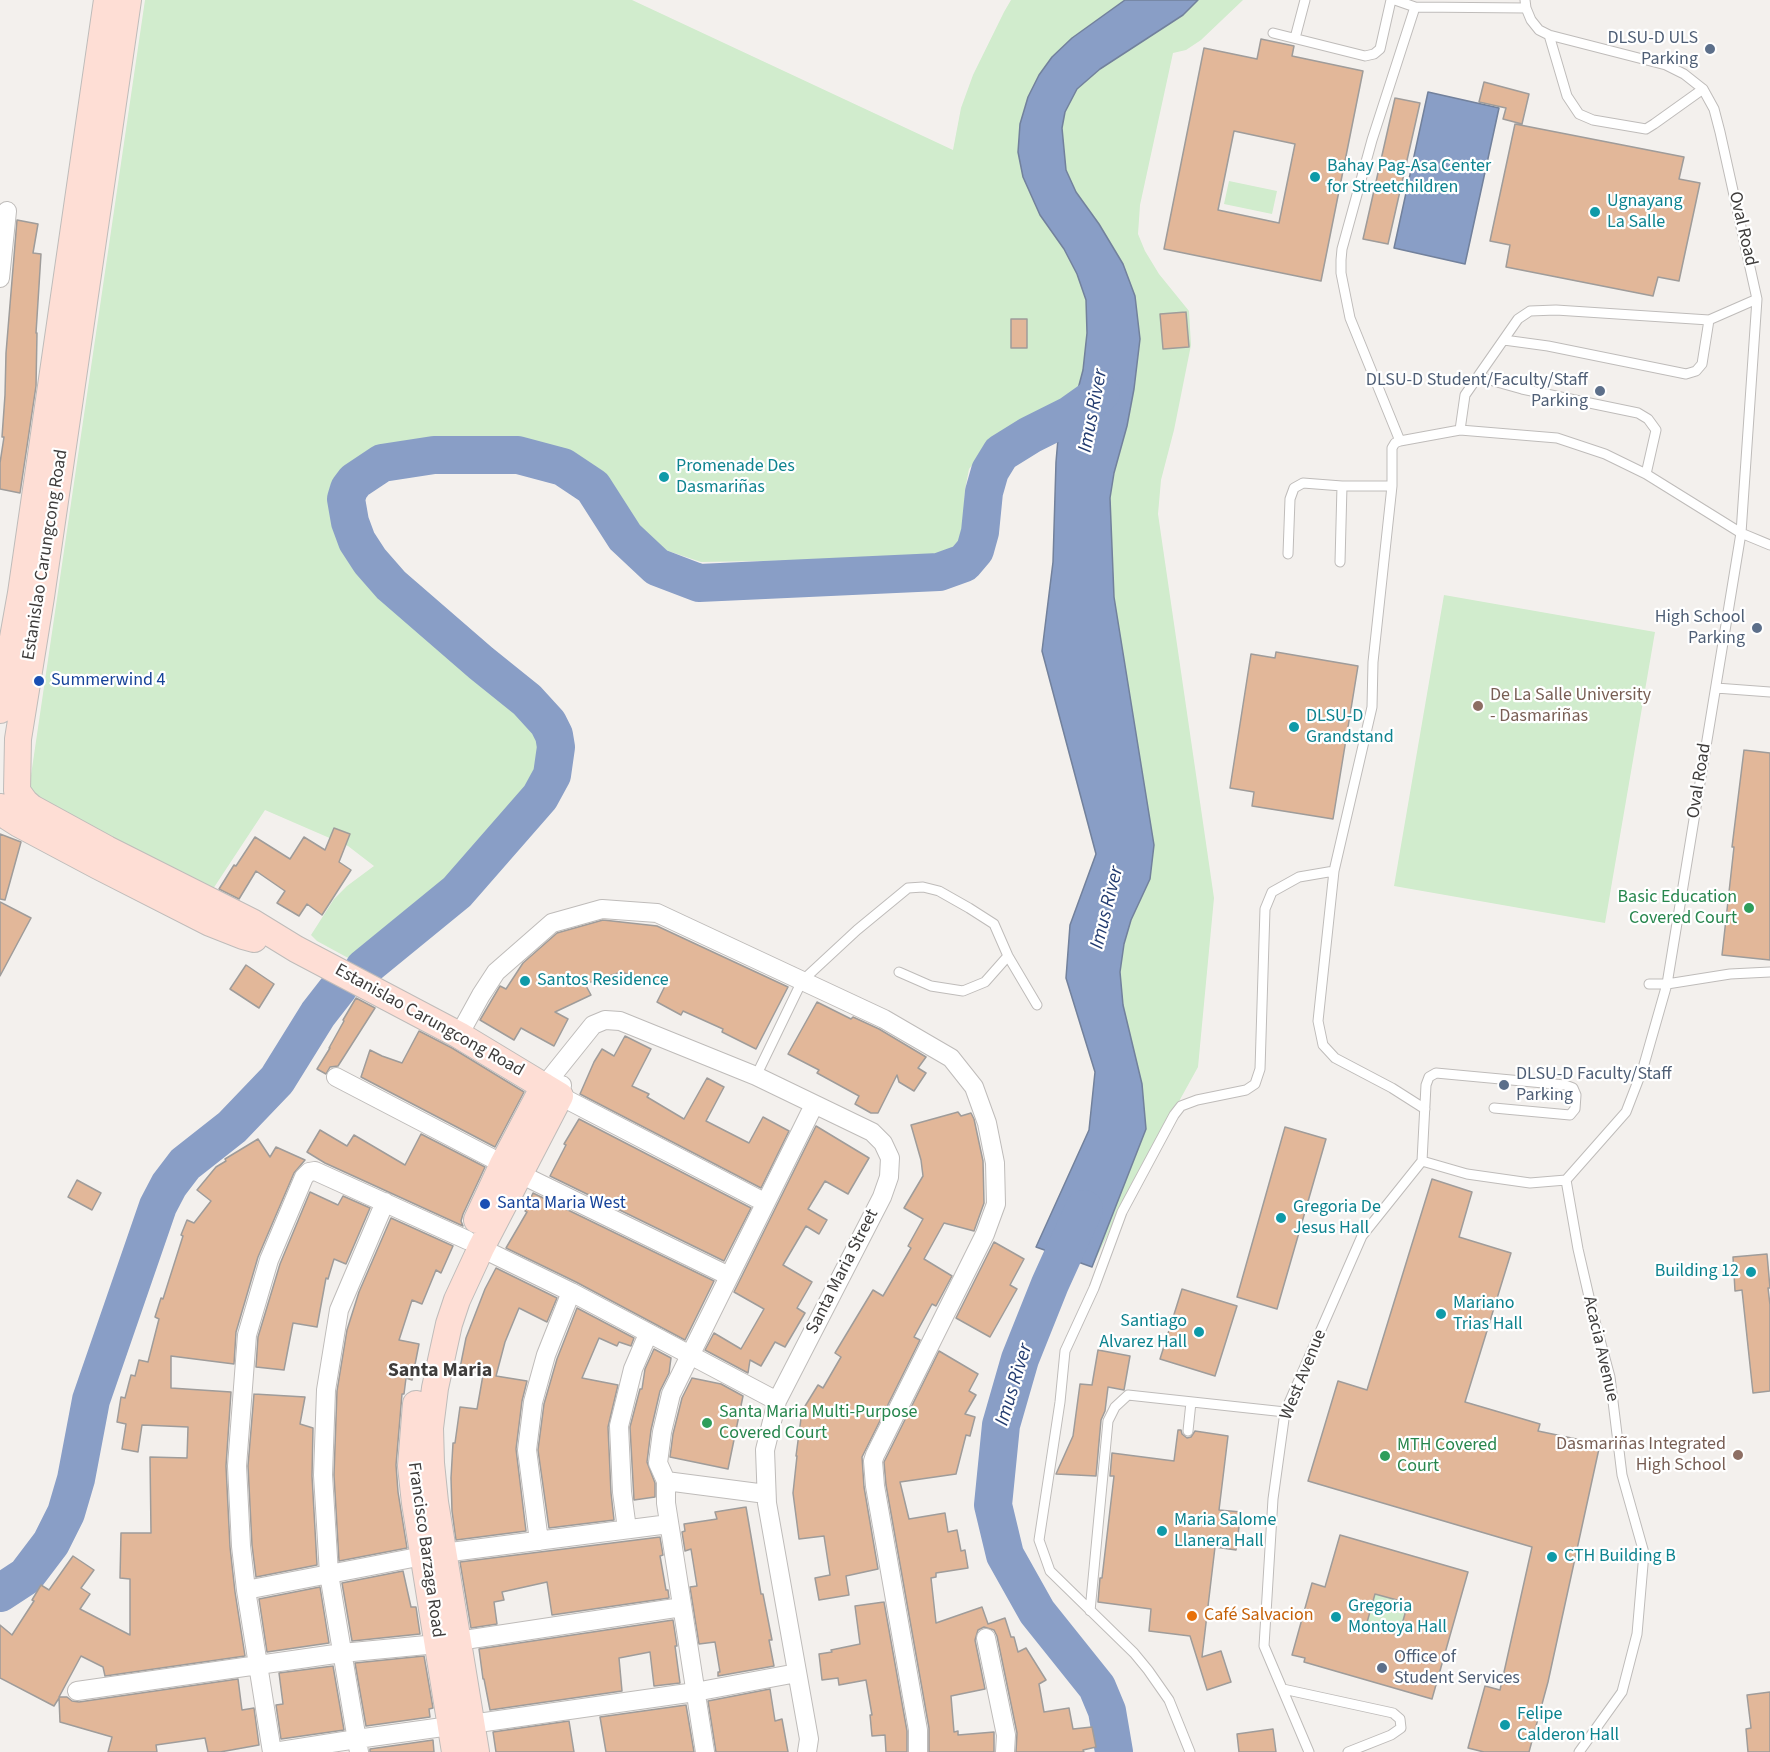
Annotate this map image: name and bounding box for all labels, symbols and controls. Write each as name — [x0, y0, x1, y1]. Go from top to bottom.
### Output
place label: DLSU-D ULS Parking — [1608, 28, 1698, 70]
marker: DLSU-D ULS Parking — [1703, 42, 1717, 56]
place label: Bahay Pag-Asa Center for Streetchildren — [1327, 156, 1491, 198]
marker: Bahay Pag-Asa Center for Streetchildren — [1308, 170, 1322, 184]
street label: Oval Road — [1723, 190, 1761, 268]
place label: Ugnayang La Salle — [1607, 191, 1682, 234]
marker: Ugnayang La Salle — [1588, 205, 1602, 219]
water label: Imus River — [1074, 367, 1114, 455]
place label: DLSU-D Student/Faculty/Staff Parking — [1366, 370, 1588, 412]
marker: DLSU-D Student/Faculty/Staff Parking — [1593, 384, 1607, 398]
street label: Estanislao Carungcong Road — [19, 448, 73, 662]
place label: Promenade Des Dasmariñas — [676, 456, 795, 498]
marker: Promenade Des Dasmariñas — [657, 470, 671, 484]
place label: High School Parking — [1655, 607, 1745, 650]
marker: High School Parking — [1750, 621, 1764, 635]
place label: Summerwind 4 — [51, 670, 166, 692]
marker: Summerwind 4 — [32, 674, 46, 688]
place label: De La Salle University - Dasmariñas — [1490, 685, 1651, 728]
marker: De La Salle University - Dasmariñas — [1471, 699, 1485, 713]
place label: DLSU-D Grandstand — [1306, 706, 1394, 748]
marker: DLSU-D Grandstand — [1287, 720, 1301, 734]
street label: Oval Road — [1683, 742, 1717, 820]
water label: Imus River — [1086, 864, 1130, 952]
place label: Basic Education Covered Court — [1618, 887, 1737, 930]
marker: Basic Education Covered Court — [1742, 901, 1756, 915]
street label: Estanislao Carungcong Road — [331, 960, 527, 1082]
place label: Santos Residence — [537, 970, 669, 992]
marker: Santos Residence — [518, 974, 532, 988]
place label: DLSU-D Faculty/Staff Parking — [1516, 1064, 1672, 1106]
marker: DLSU-D Faculty/Staff Parking — [1497, 1078, 1511, 1092]
place label: Santa Maria West — [497, 1193, 626, 1215]
marker: Santa Maria West — [478, 1197, 492, 1211]
place label: Gregoria De Jesus Hall — [1293, 1197, 1381, 1240]
street label: Santa Maria Street — [802, 1206, 884, 1338]
marker: Gregoria De Jesus Hall — [1274, 1211, 1288, 1225]
place label: Building 12 — [1655, 1261, 1739, 1283]
marker: Building 12 — [1744, 1265, 1758, 1279]
place label: Mariano Trias Hall — [1453, 1293, 1523, 1336]
street label: Acacia Avenue — [1577, 1294, 1623, 1404]
marker: Mariano Trias Hall — [1434, 1307, 1448, 1321]
place label: Santiago Alvarez Hall — [1099, 1311, 1187, 1354]
marker: Santiago Alvarez Hall — [1192, 1325, 1206, 1339]
street label: West Avenue — [1276, 1327, 1332, 1423]
water label: Imus River — [991, 1341, 1039, 1429]
district label: Santa Maria — [388, 1360, 492, 1384]
place label: Santa Maria Multi-Purpose Covered Court — [719, 1402, 917, 1444]
marker: Santa Maria Multi-Purpose Covered Court — [700, 1416, 714, 1430]
place label: Dasmariñas Integrated High School — [1556, 1434, 1726, 1476]
place label: MTH Covered Court — [1397, 1435, 1497, 1478]
marker: Dasmariñas Integrated High School — [1731, 1448, 1745, 1462]
marker: MTH Covered Court — [1378, 1449, 1392, 1463]
street label: Francisco Barzaga Road — [402, 1461, 448, 1639]
place label: Maria Salome Llanera Hall — [1174, 1510, 1276, 1552]
marker: Maria Salome Llanera Hall — [1155, 1524, 1169, 1538]
place label: CTH Building B — [1564, 1546, 1676, 1568]
marker: CTH Building B — [1545, 1550, 1559, 1564]
place label: Gregoria Montoya Hall — [1348, 1596, 1447, 1638]
place label: Café Salvacion — [1204, 1605, 1314, 1627]
marker: Café Salvacion — [1185, 1609, 1199, 1623]
marker: Gregoria Montoya Hall — [1329, 1610, 1343, 1624]
place label: Office of Student Services — [1394, 1647, 1520, 1690]
marker: Office of Student Services — [1375, 1661, 1389, 1675]
place label: Felipe Calderon Hall — [1517, 1704, 1619, 1746]
marker: Felipe Calderon Hall — [1498, 1718, 1512, 1732]

